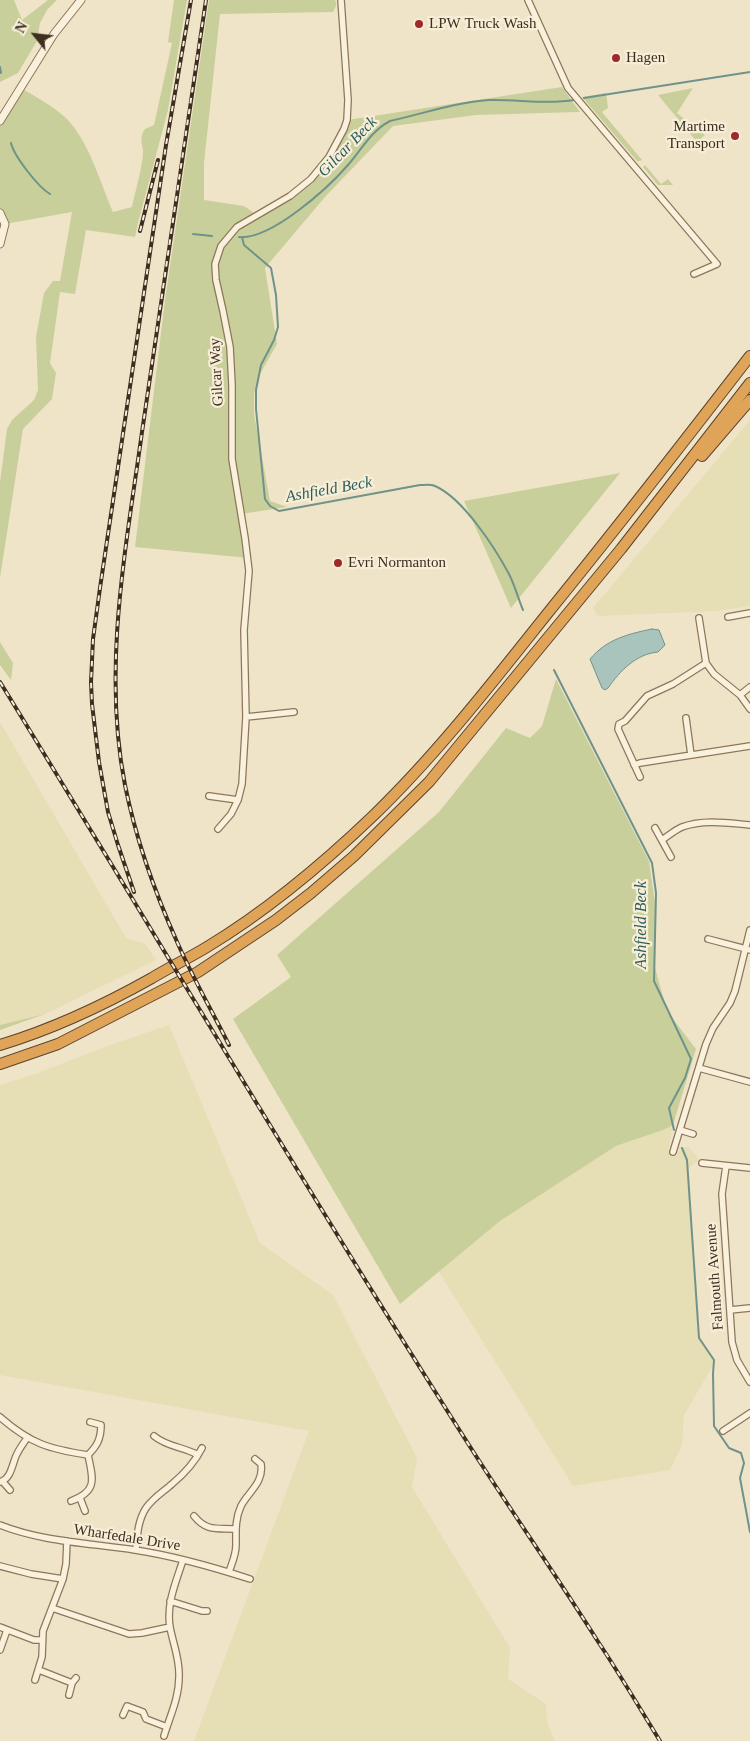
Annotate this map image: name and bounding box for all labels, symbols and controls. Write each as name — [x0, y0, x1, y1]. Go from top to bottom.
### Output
north arrow — [10, 10, 60, 60]
place label: LPW Truck Wash — [429, 15, 536, 33]
marker: LPW Truck Wash — [413, 18, 425, 30]
text: N — [12, 19, 30, 36]
place label: Hagen — [626, 49, 665, 67]
marker: Hagen — [610, 52, 622, 64]
water label: Gilcar Beck — [314, 113, 382, 181]
place label: Martime Transport — [667, 118, 725, 153]
marker: Martime Transport — [729, 130, 741, 142]
street label: Gilcar Way — [206, 337, 228, 407]
water label: Ashfield Beck — [284, 473, 374, 507]
place label: Evri Normanton — [348, 554, 446, 572]
marker: Evri Normanton — [332, 557, 344, 569]
water label: Ashfield Beck — [632, 881, 652, 969]
street label: Falmouth Avenue — [702, 1223, 728, 1331]
street label: Wharfedale Drive — [72, 1521, 182, 1555]

